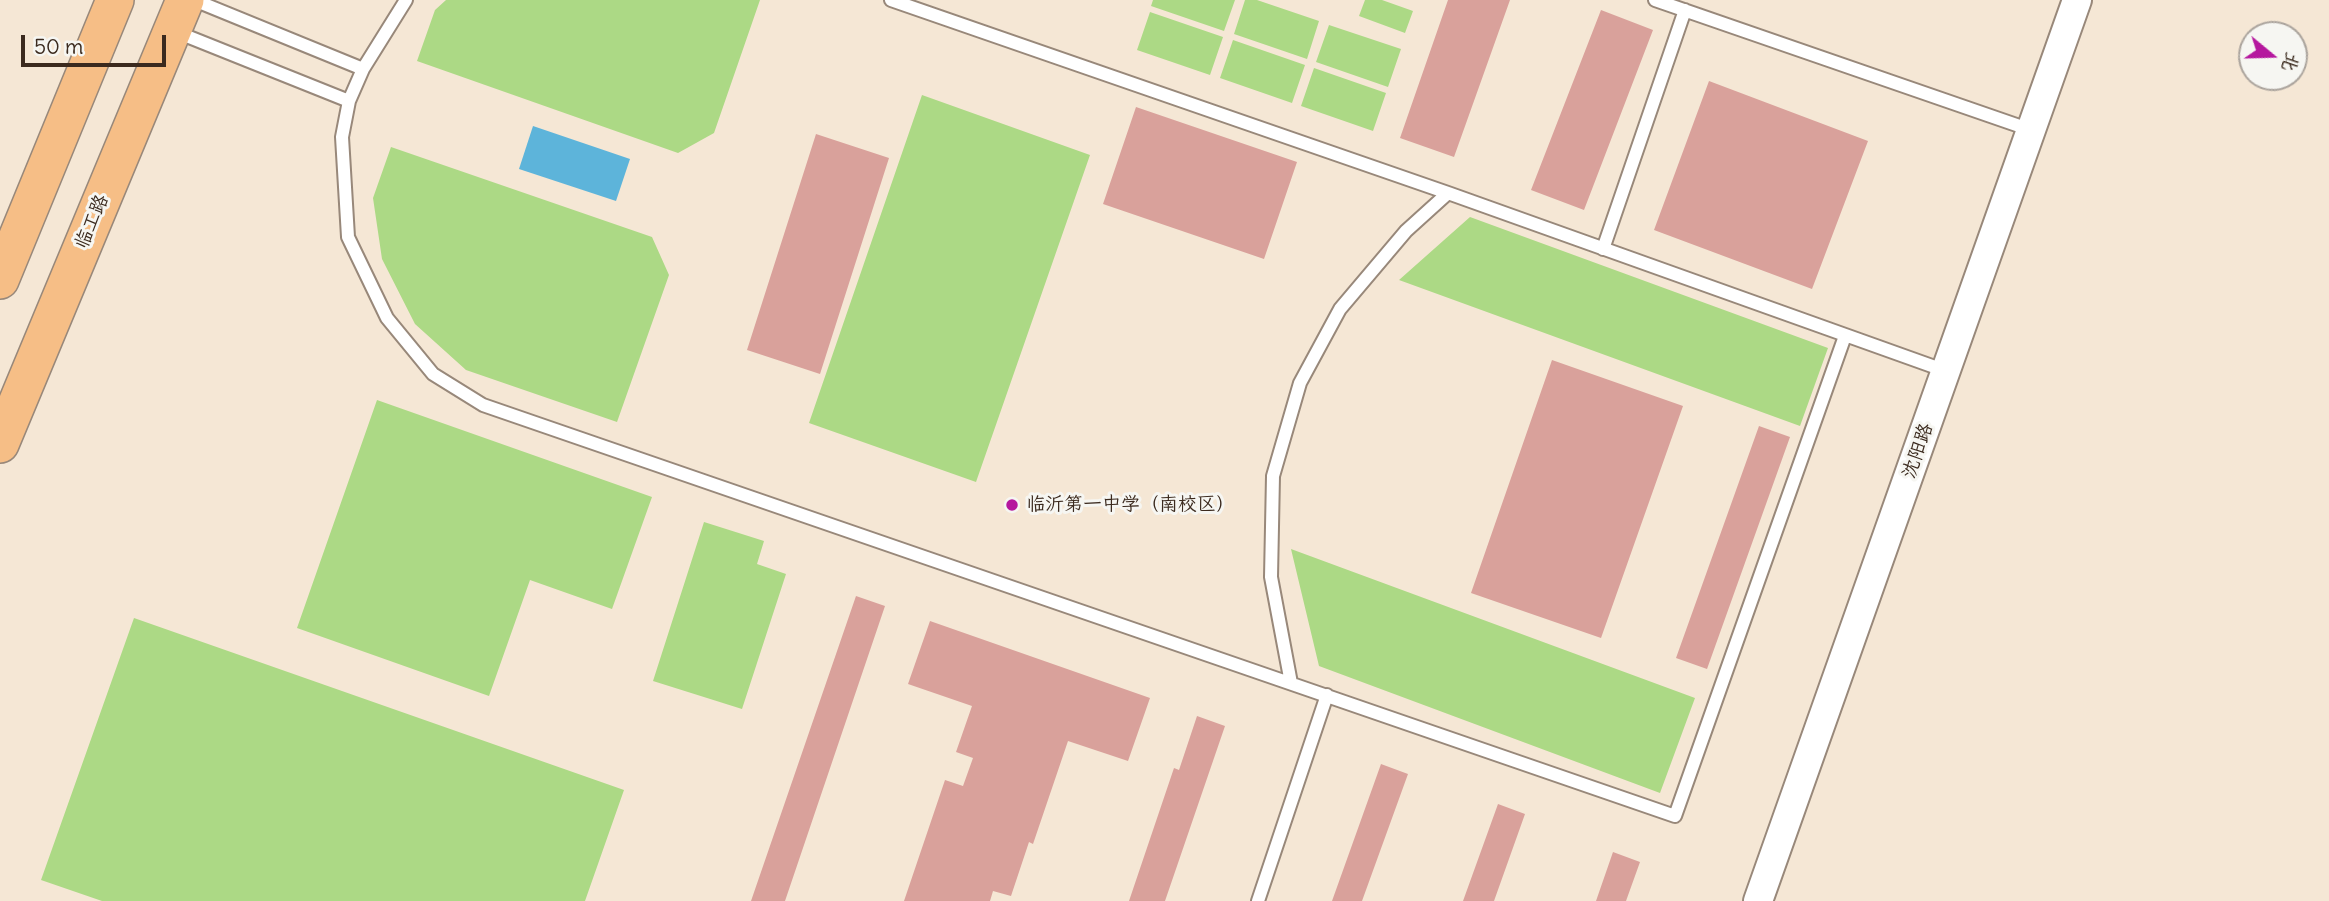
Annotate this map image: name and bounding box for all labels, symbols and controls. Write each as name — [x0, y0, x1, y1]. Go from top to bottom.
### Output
scale bar — [24, 21, 170, 65]
north arrow — [2238, 21, 2308, 91]
text: 50 m — [34, 33, 83, 60]
text: 北 — [2277, 49, 2305, 75]
street label: 临工路 — [70, 191, 114, 253]
street label: 沈阳路 — [1898, 420, 1938, 482]
place label: 临沂第一中学（南校区） — [1026, 494, 1235, 516]
marker: 临沂第一中学（南校区） — [1004, 497, 1020, 513]

